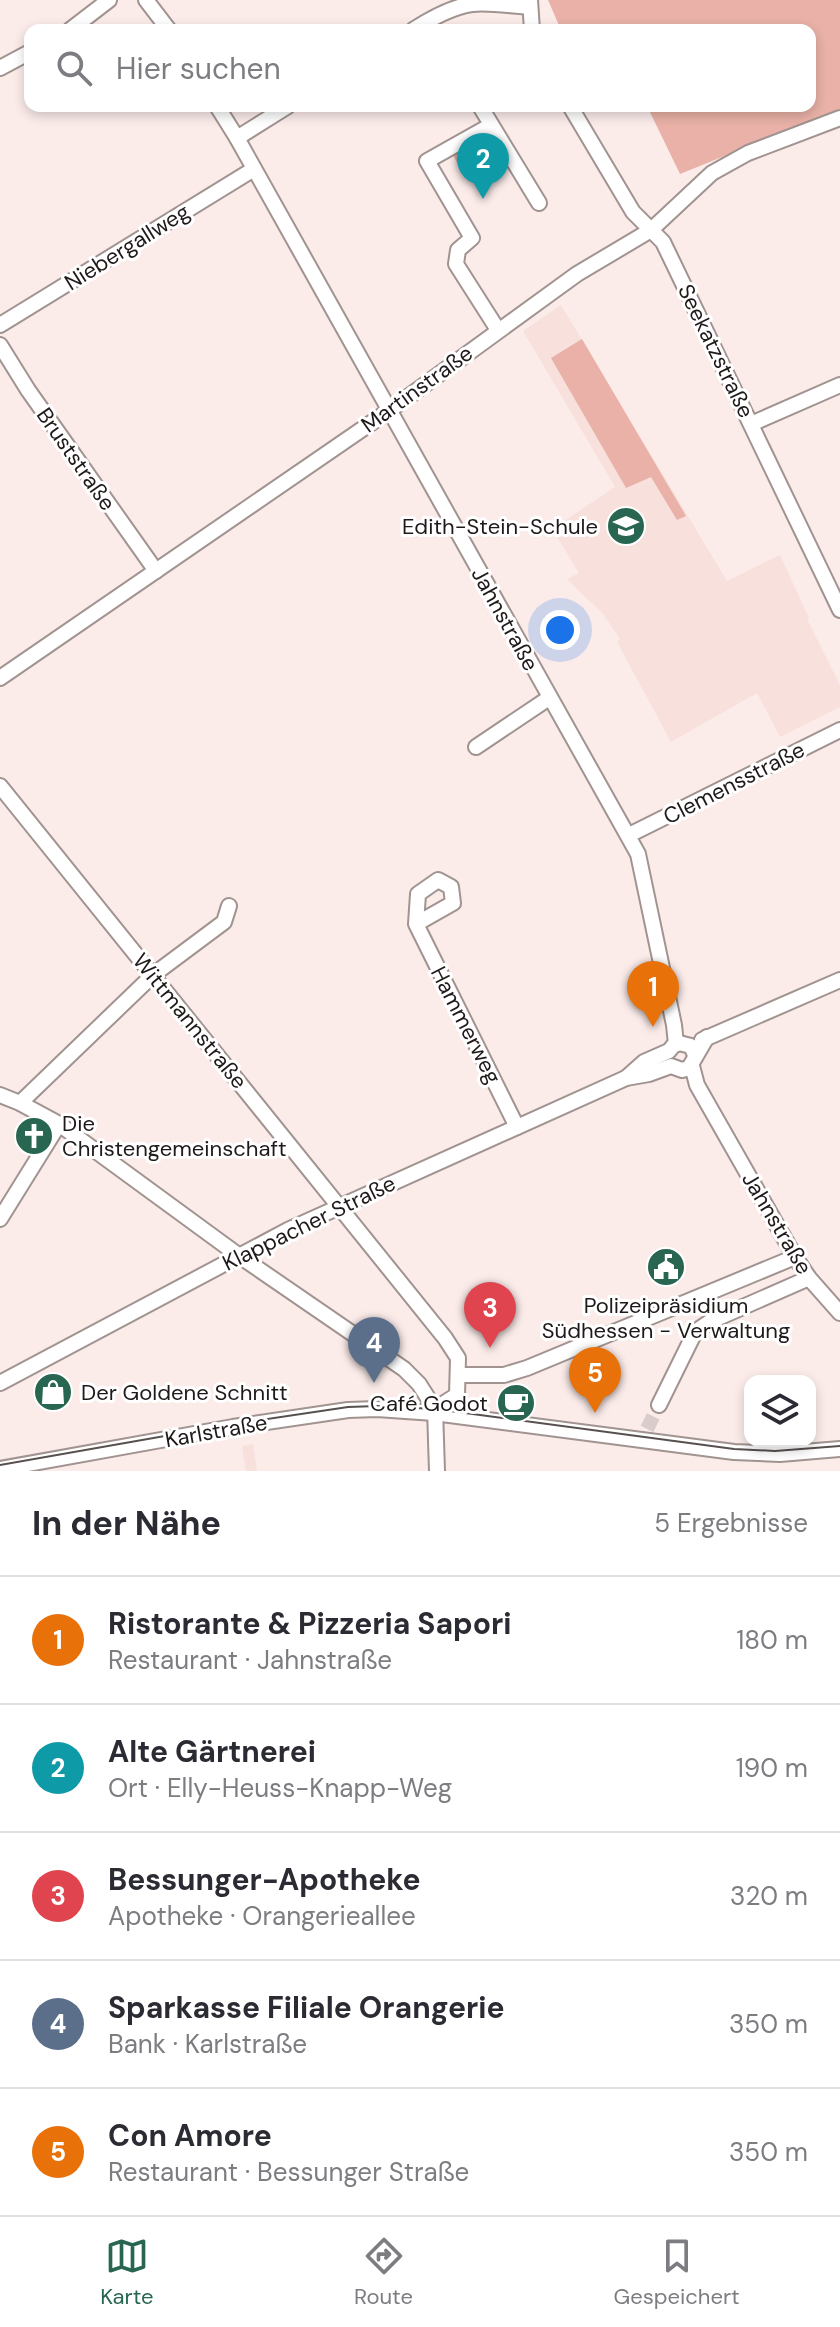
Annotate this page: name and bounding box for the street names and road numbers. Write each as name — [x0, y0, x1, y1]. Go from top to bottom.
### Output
street label: Niebergallweg — [59, 197, 195, 297]
street label: Seekatzstraße — [671, 279, 761, 423]
street label: Martinstraße — [355, 339, 479, 439]
street label: Bruststraße — [30, 402, 122, 516]
street label: Jahnstraße — [465, 562, 545, 676]
street label: Clemensstraße — [658, 735, 810, 831]
street label: Wittmannstraße — [126, 947, 254, 1095]
street label: Hammerweg — [424, 961, 508, 1089]
street label: Jahnstraße — [735, 1167, 819, 1279]
street label: Klappacher Straße — [218, 1169, 400, 1277]
street label: Karlstraße — [163, 1408, 269, 1454]

